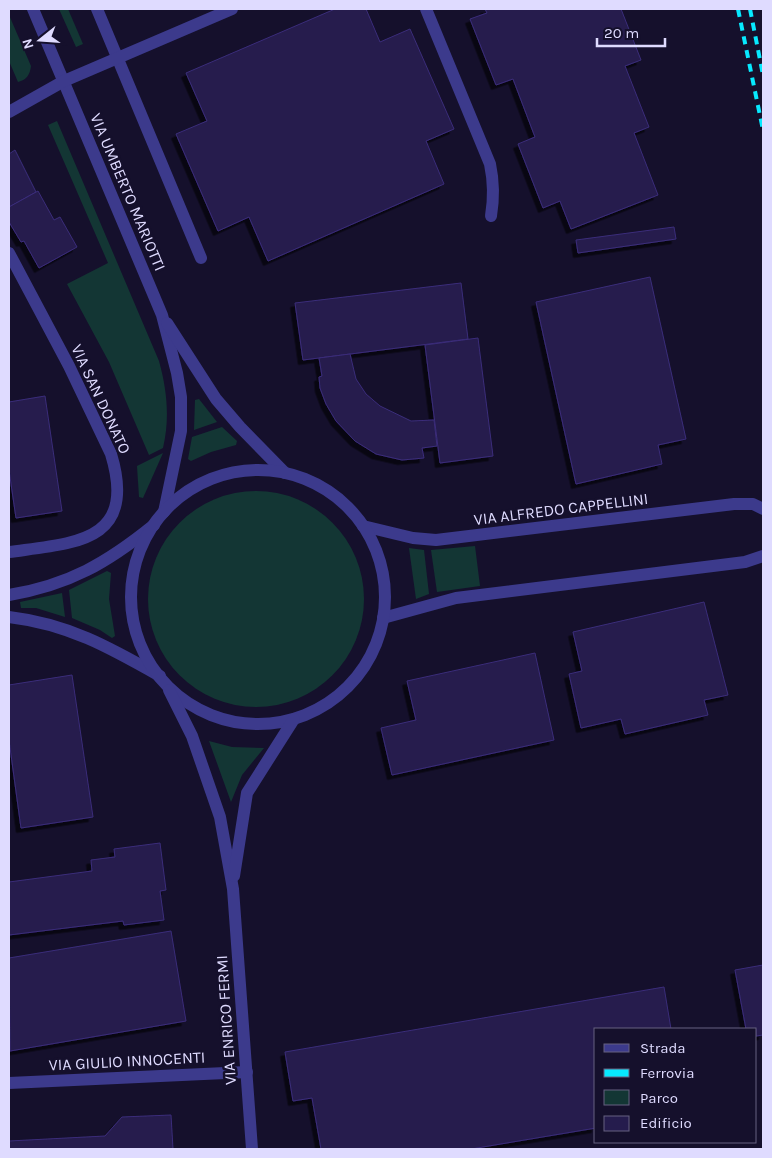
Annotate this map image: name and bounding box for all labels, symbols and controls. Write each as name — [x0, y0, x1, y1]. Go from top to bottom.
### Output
north arrow — [15, 15, 65, 65]
scale bar — [597, 15, 664, 47]
text: 20 m — [604, 24, 639, 42]
text: N — [18, 36, 38, 51]
street label: VIA UMBERTO MARIOTTI — [86, 110, 170, 274]
street label: VIA SAN DONATO — [67, 341, 135, 457]
street label: VIA ALFREDO CAPPELLINI — [473, 489, 649, 529]
street label: VIA ENRICO FERMI — [212, 955, 240, 1085]
legend — [594, 1028, 757, 1143]
text: Strada — [640, 1039, 686, 1057]
street label: VIA GIULIO INNOCENTI — [48, 1047, 206, 1075]
text: Ferrovia — [640, 1064, 694, 1082]
text: Parco — [640, 1089, 678, 1107]
text: Edificio — [640, 1114, 692, 1132]

